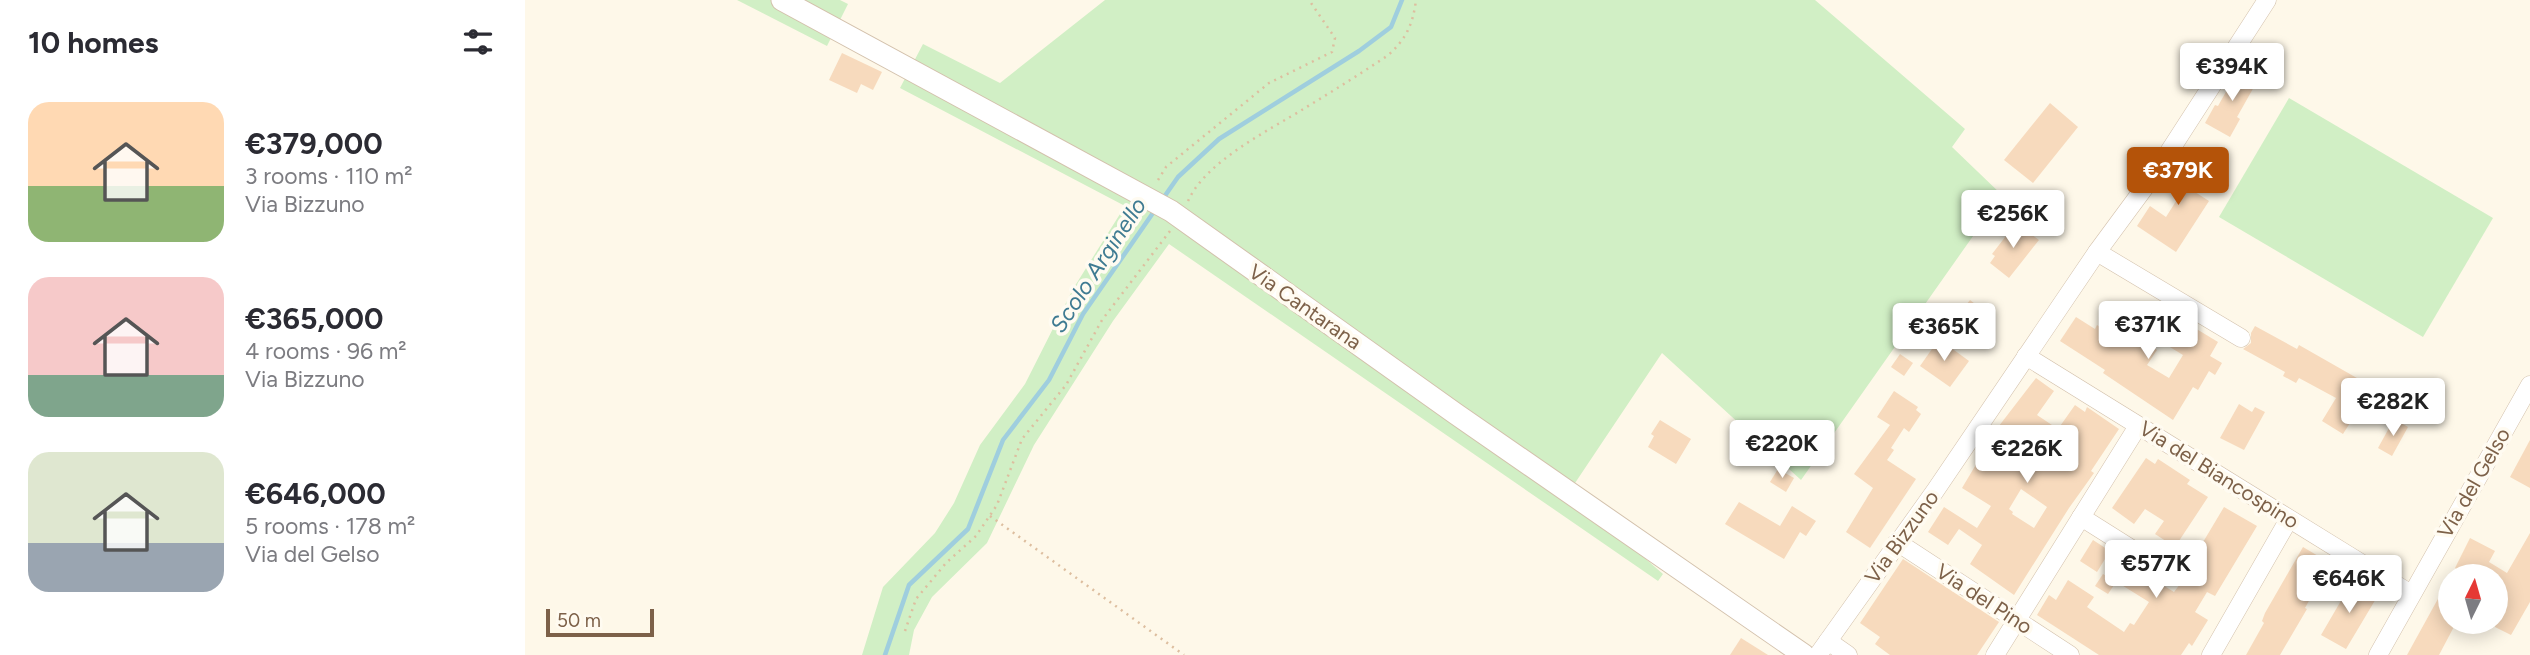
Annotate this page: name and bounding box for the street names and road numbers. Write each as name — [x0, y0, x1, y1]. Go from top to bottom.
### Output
street label: Via Cantarana — [1244, 259, 1366, 355]
street label: Via del Biancospino — [2135, 415, 2304, 534]
street label: Via del Gelso — [2432, 423, 2515, 542]
street label: Via Bizzuno — [1859, 485, 1944, 588]
street label: Via del Pino — [1931, 558, 2037, 639]

